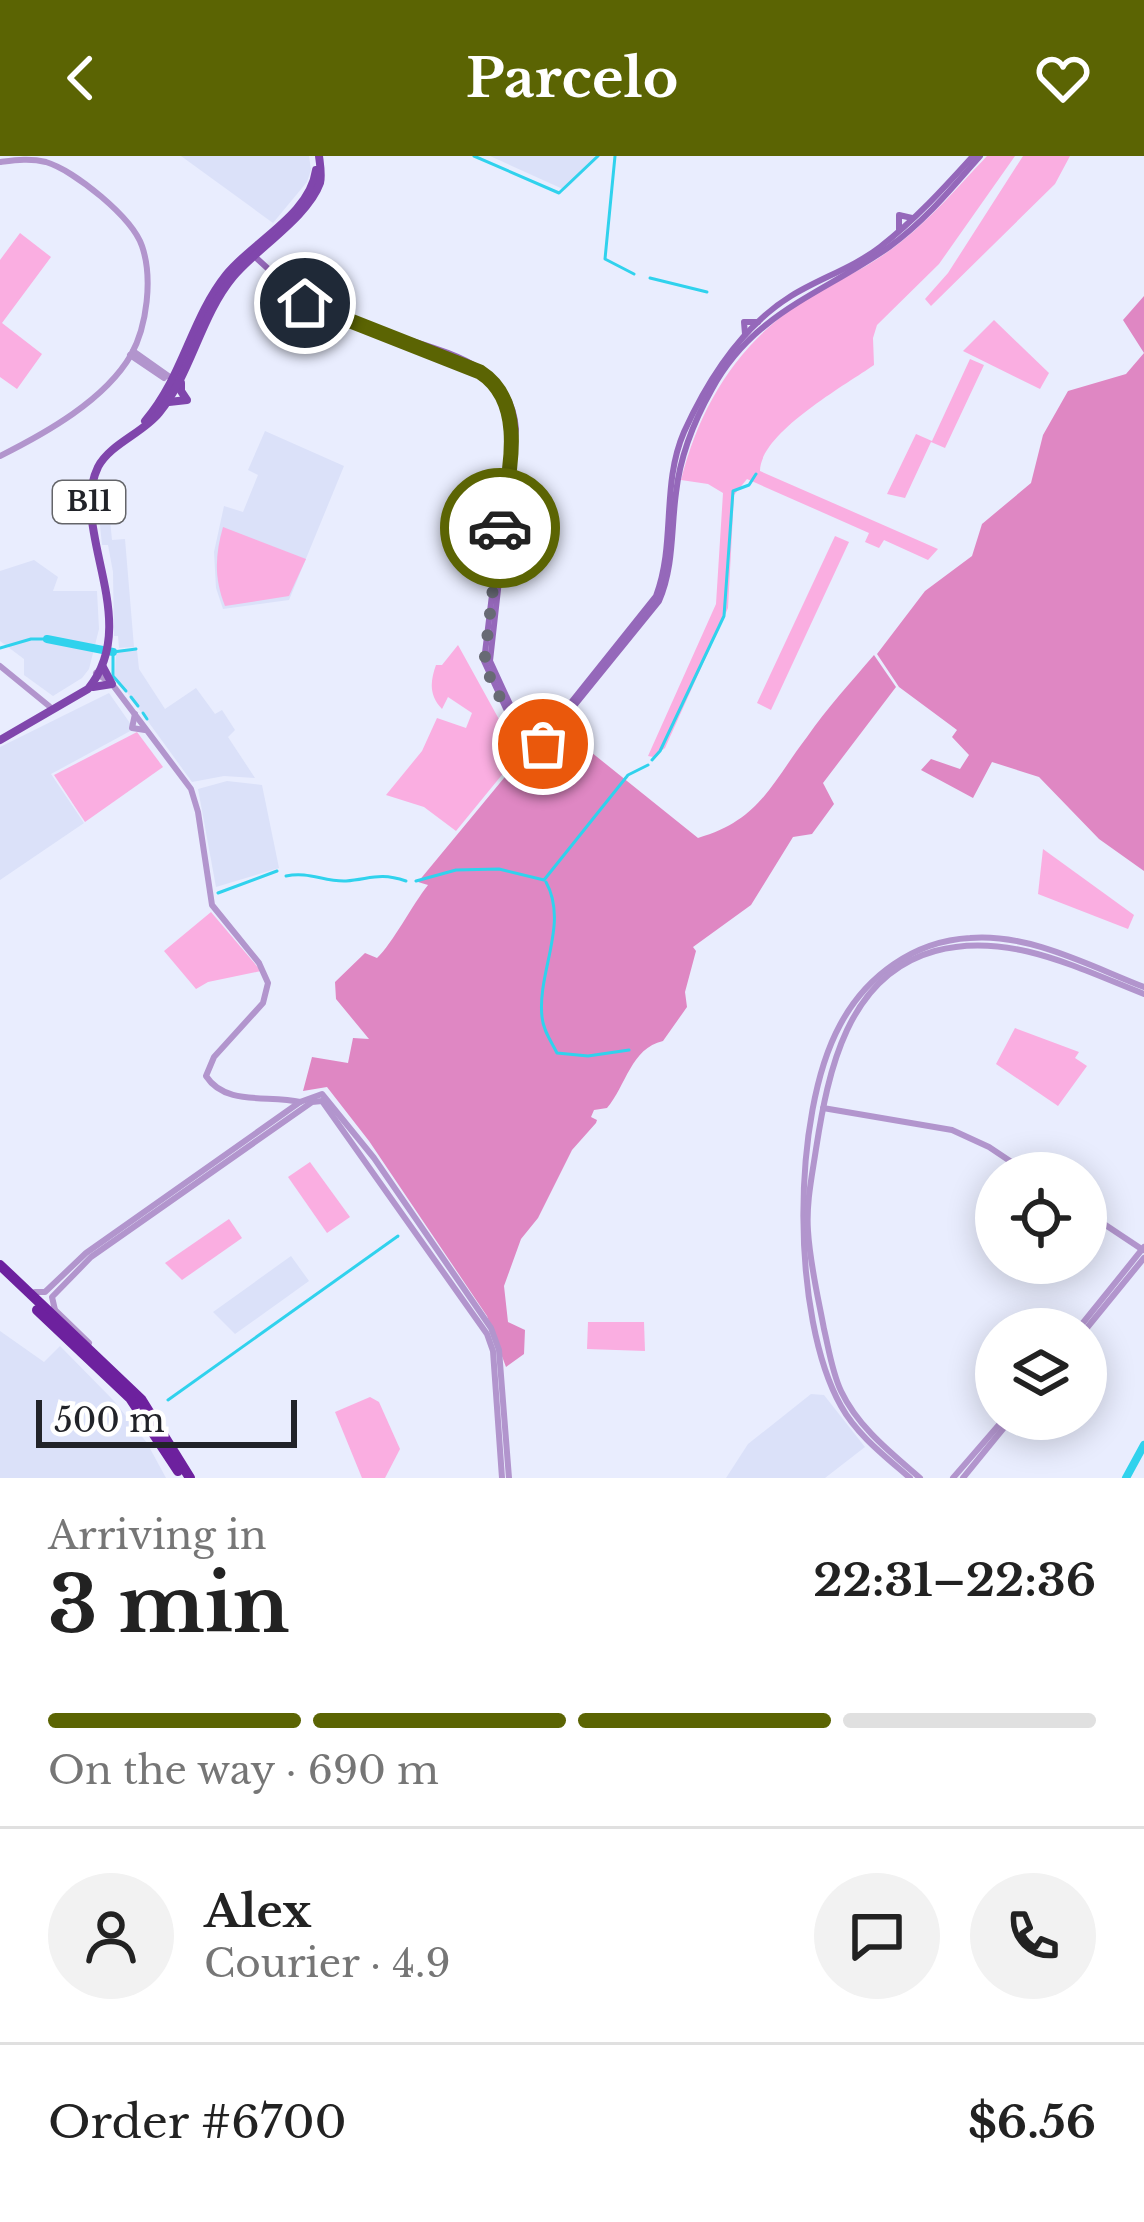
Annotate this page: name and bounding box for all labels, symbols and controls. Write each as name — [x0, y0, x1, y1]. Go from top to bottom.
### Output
icon: back — [48, 45, 114, 111]
text: Parcelo — [466, 45, 678, 112]
icon: heart — [1030, 45, 1096, 111]
pin — [254, 252, 356, 354]
icon: home — [272, 270, 338, 336]
courier — [440, 468, 560, 588]
road number: B11 — [53, 481, 125, 523]
icon: car — [467, 495, 533, 561]
pin — [492, 693, 594, 795]
icon: bag — [510, 711, 576, 777]
map controls — [975, 1152, 1107, 1440]
button: locate — [975, 1152, 1107, 1284]
button: layers — [975, 1308, 1107, 1440]
scale bar — [36, 1394, 297, 1447]
text: 500 m — [54, 1400, 165, 1441]
text: Arriving in — [48, 1511, 267, 1560]
text: 22:31–22:36 — [813, 1552, 1096, 1608]
text: 3 min — [48, 1556, 290, 1653]
text: On the way · 690 m — [48, 1746, 439, 1795]
button: person — [48, 1873, 174, 1999]
button: chat — [814, 1873, 940, 1999]
button: phone — [970, 1873, 1096, 1999]
text: Alex — [204, 1883, 311, 1939]
text: Courier · 4.9 — [204, 1939, 450, 1988]
text: Order #6700 — [48, 2094, 347, 2150]
text: $6.56 — [968, 2094, 1096, 2150]

